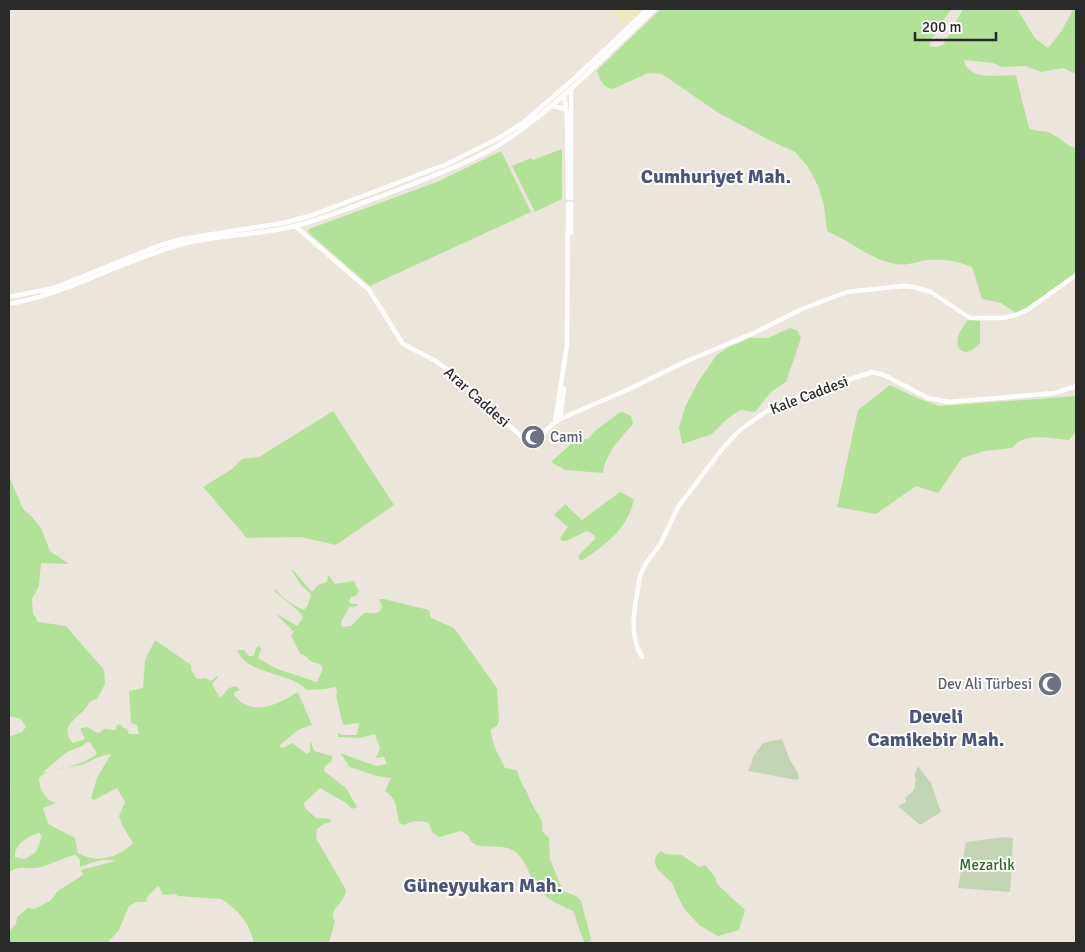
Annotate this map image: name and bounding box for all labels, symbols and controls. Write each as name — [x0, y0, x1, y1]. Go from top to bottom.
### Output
scale bar — [915, 10, 996, 42]
text: 200 m — [922, 18, 962, 36]
district label: Cumhuriyet Mah. — [641, 164, 791, 189]
street label: Arar Caddesi — [441, 363, 513, 431]
street label: Kale Caddesi — [767, 372, 851, 418]
mosque icon: Cami — [520, 424, 546, 450]
place label: Cami — [550, 428, 583, 446]
mosque icon: Dev Ali Türbesi — [1037, 671, 1063, 697]
place label: Dev Ali Türbesi — [938, 675, 1032, 693]
district label: Develi Camikebir Mah. — [867, 704, 1005, 752]
park label: Mezarlık — [959, 856, 1015, 874]
district label: Güneyyukarı Mah. — [404, 873, 562, 898]

